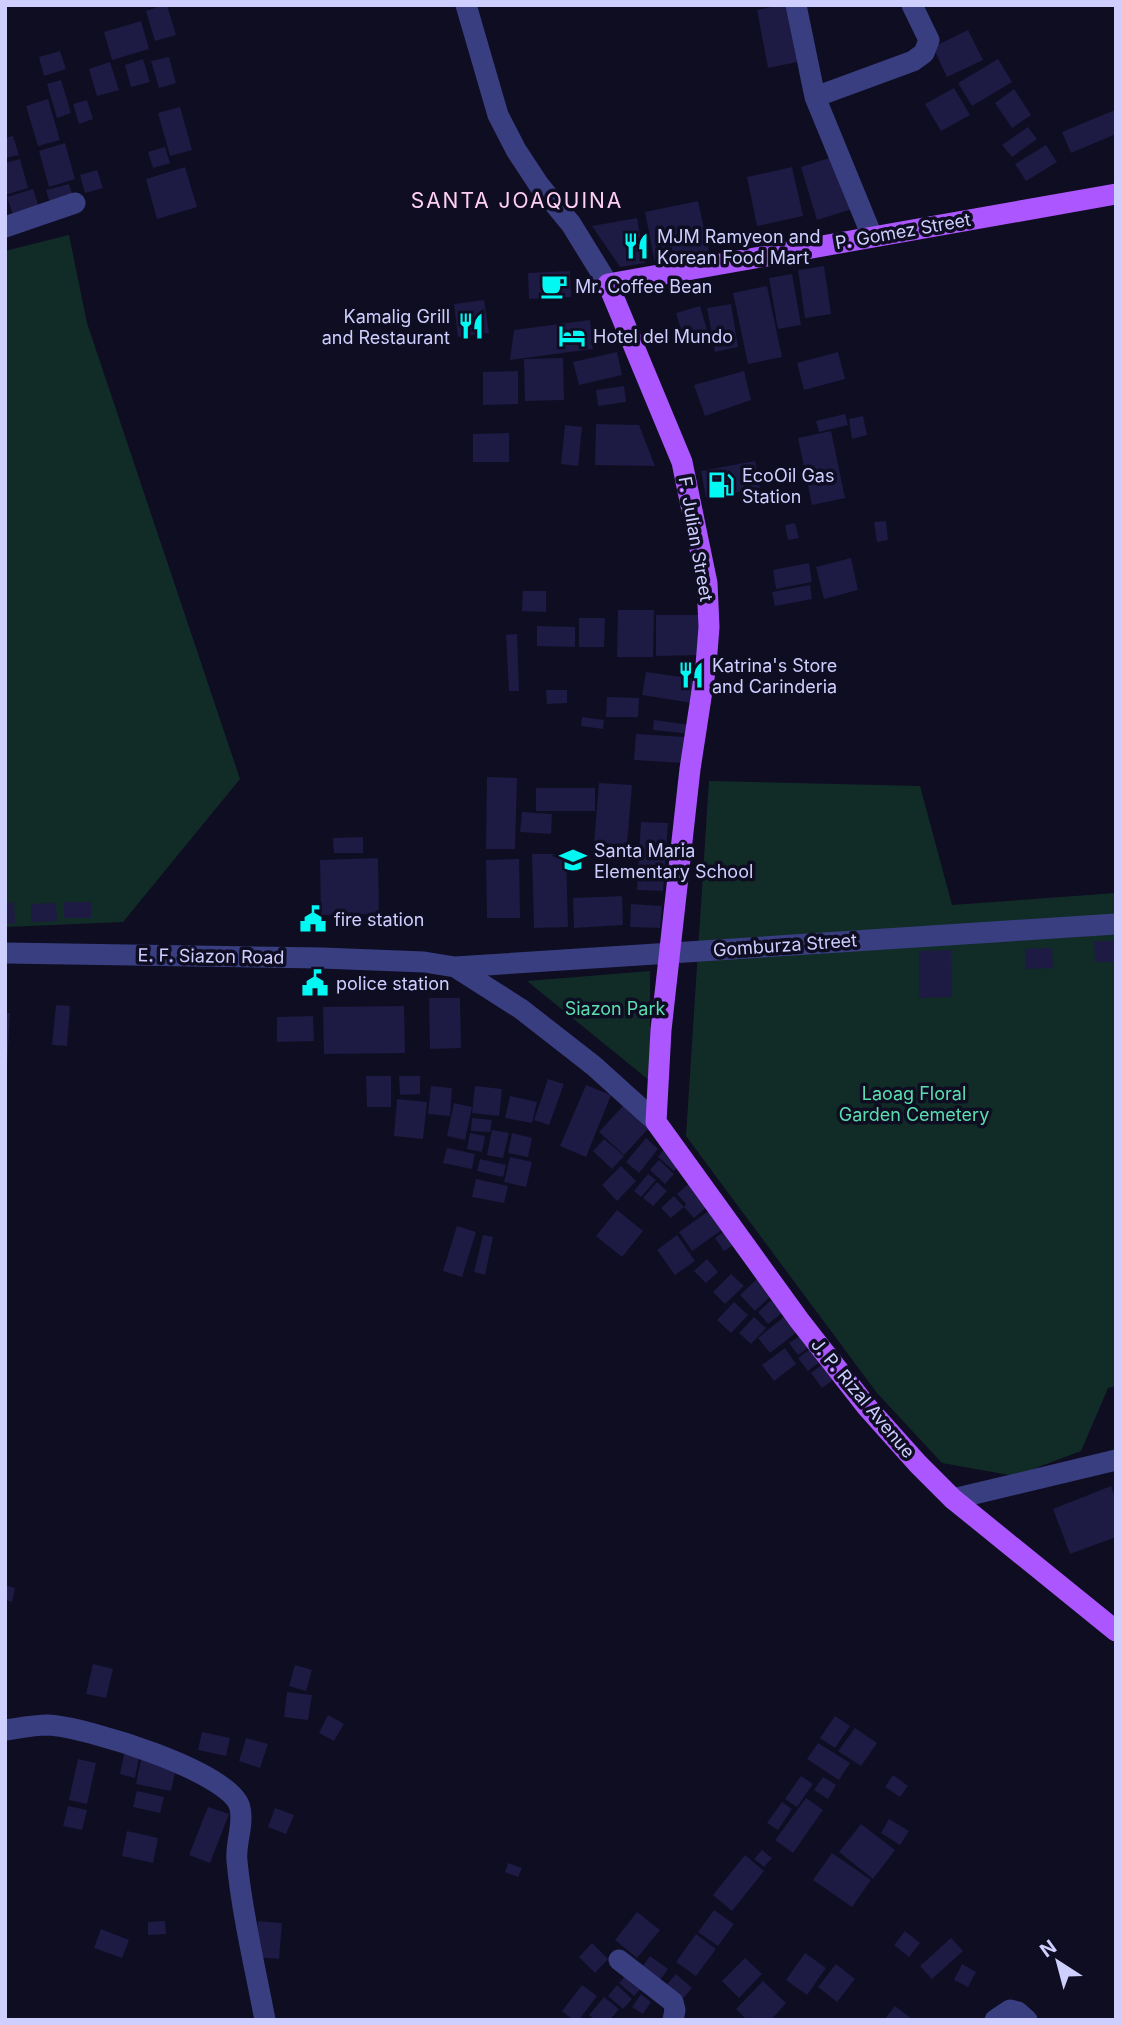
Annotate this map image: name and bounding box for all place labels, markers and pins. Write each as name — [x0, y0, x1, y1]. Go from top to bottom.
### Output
place label: MJM Ramyeon and Korean Food Mart — [657, 226, 820, 268]
restaurant icon: MJM Ramyeon and Korean Food Mart — [621, 231, 651, 261]
cafe icon: Mr. Coffee Bean — [539, 271, 569, 301]
place label: Mr. Coffee Bean — [575, 276, 712, 297]
place label: Kamalig Grill and Restaurant — [322, 306, 450, 348]
restaurant icon: Kamalig Grill and Restaurant — [456, 311, 486, 341]
hotel icon: Hotel del Mundo — [557, 321, 587, 351]
place label: Hotel del Mundo — [593, 326, 733, 347]
place label: EcoOil Gas Station — [742, 465, 834, 507]
fuel station icon: EcoOil Gas Station — [706, 470, 736, 500]
place label: Katrina's Store and Carinderia — [712, 655, 837, 697]
restaurant icon: Katrina's Store and Carinderia — [676, 660, 706, 690]
place label: Santa Maria Elementary School — [594, 840, 753, 882]
school or university icon: Santa Maria Elementary School — [558, 845, 588, 875]
public building icon: fire station — [298, 904, 328, 934]
place label: fire station — [334, 909, 424, 930]
public building icon: police station — [300, 968, 330, 998]
place label: police station — [336, 973, 450, 994]

